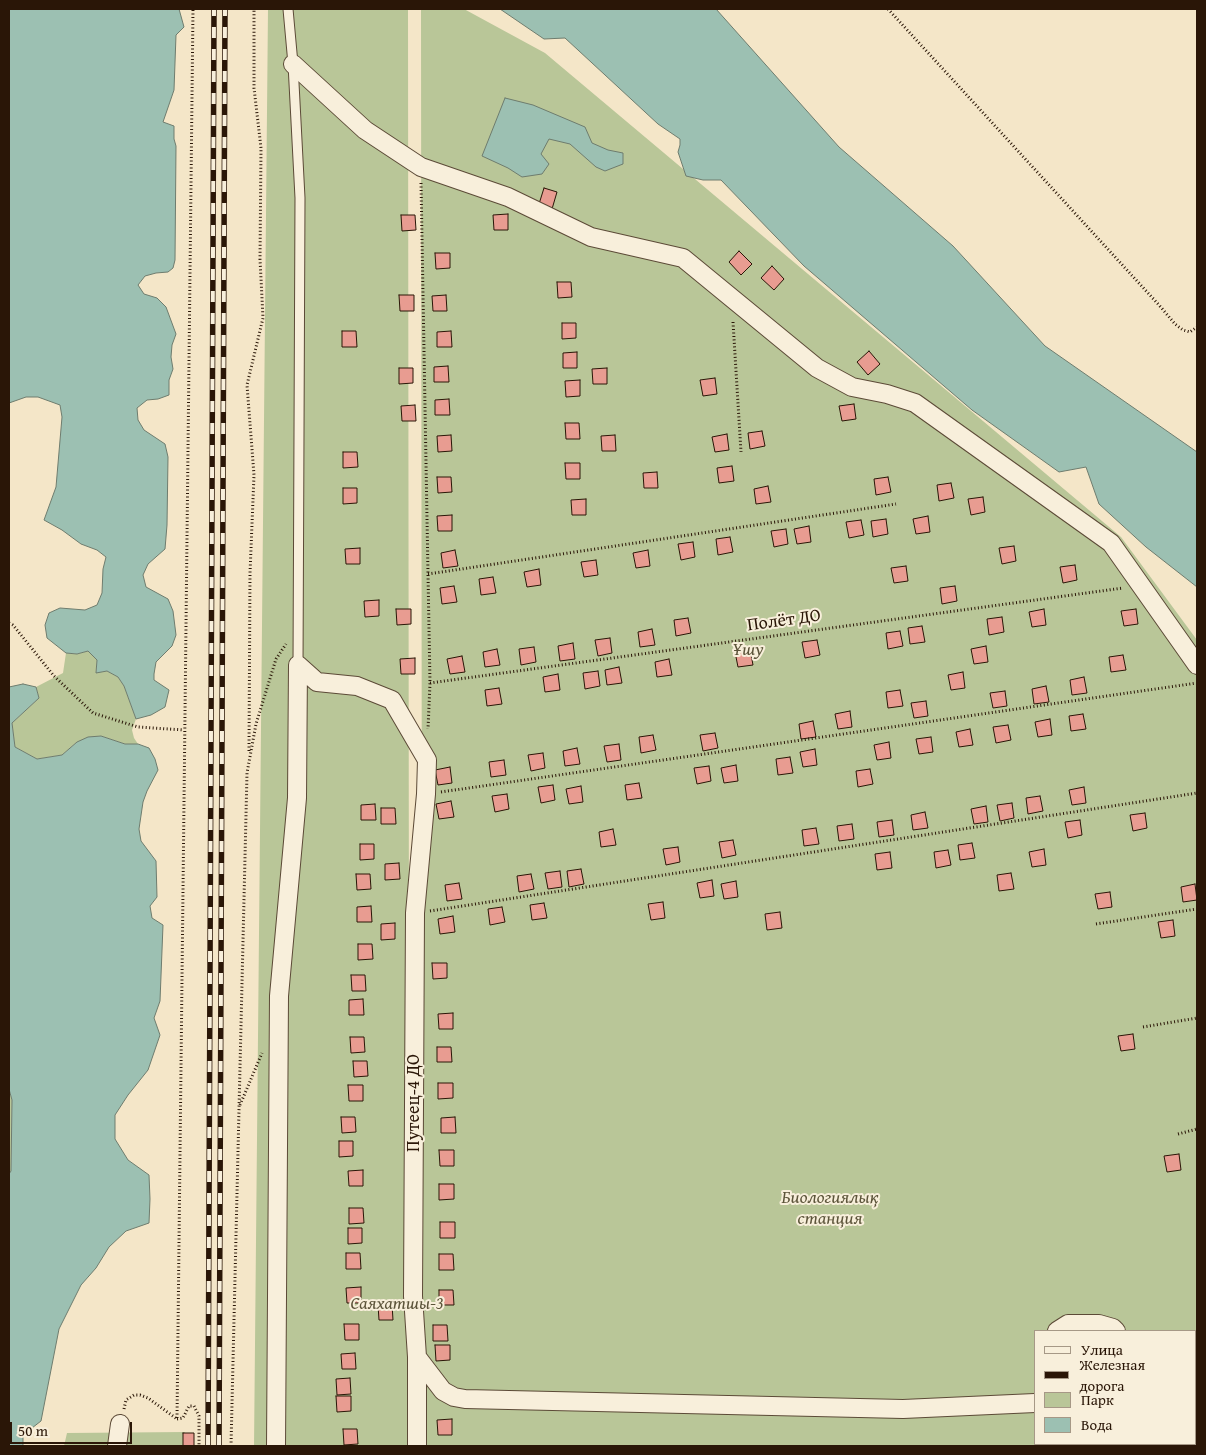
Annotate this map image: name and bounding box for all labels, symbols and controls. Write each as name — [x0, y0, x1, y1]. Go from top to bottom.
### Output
street label: Полёт ДО — [746, 605, 822, 637]
park label: Ұшу — [732, 639, 764, 661]
street label: Путеец-4 ДО — [403, 1054, 425, 1152]
park label: Биологиялық станция — [781, 1187, 879, 1230]
park label: Саяхатшы-3 — [350, 1293, 444, 1315]
legend — [1034, 1330, 1196, 1445]
text: Улица — [1081, 1339, 1123, 1360]
text: Железная дорога — [1079, 1354, 1145, 1396]
text: Парк — [1081, 1389, 1114, 1410]
scale bar — [12, 1412, 135, 1444]
text: Вода — [1081, 1414, 1112, 1435]
text: 50 m — [18, 1420, 48, 1441]

